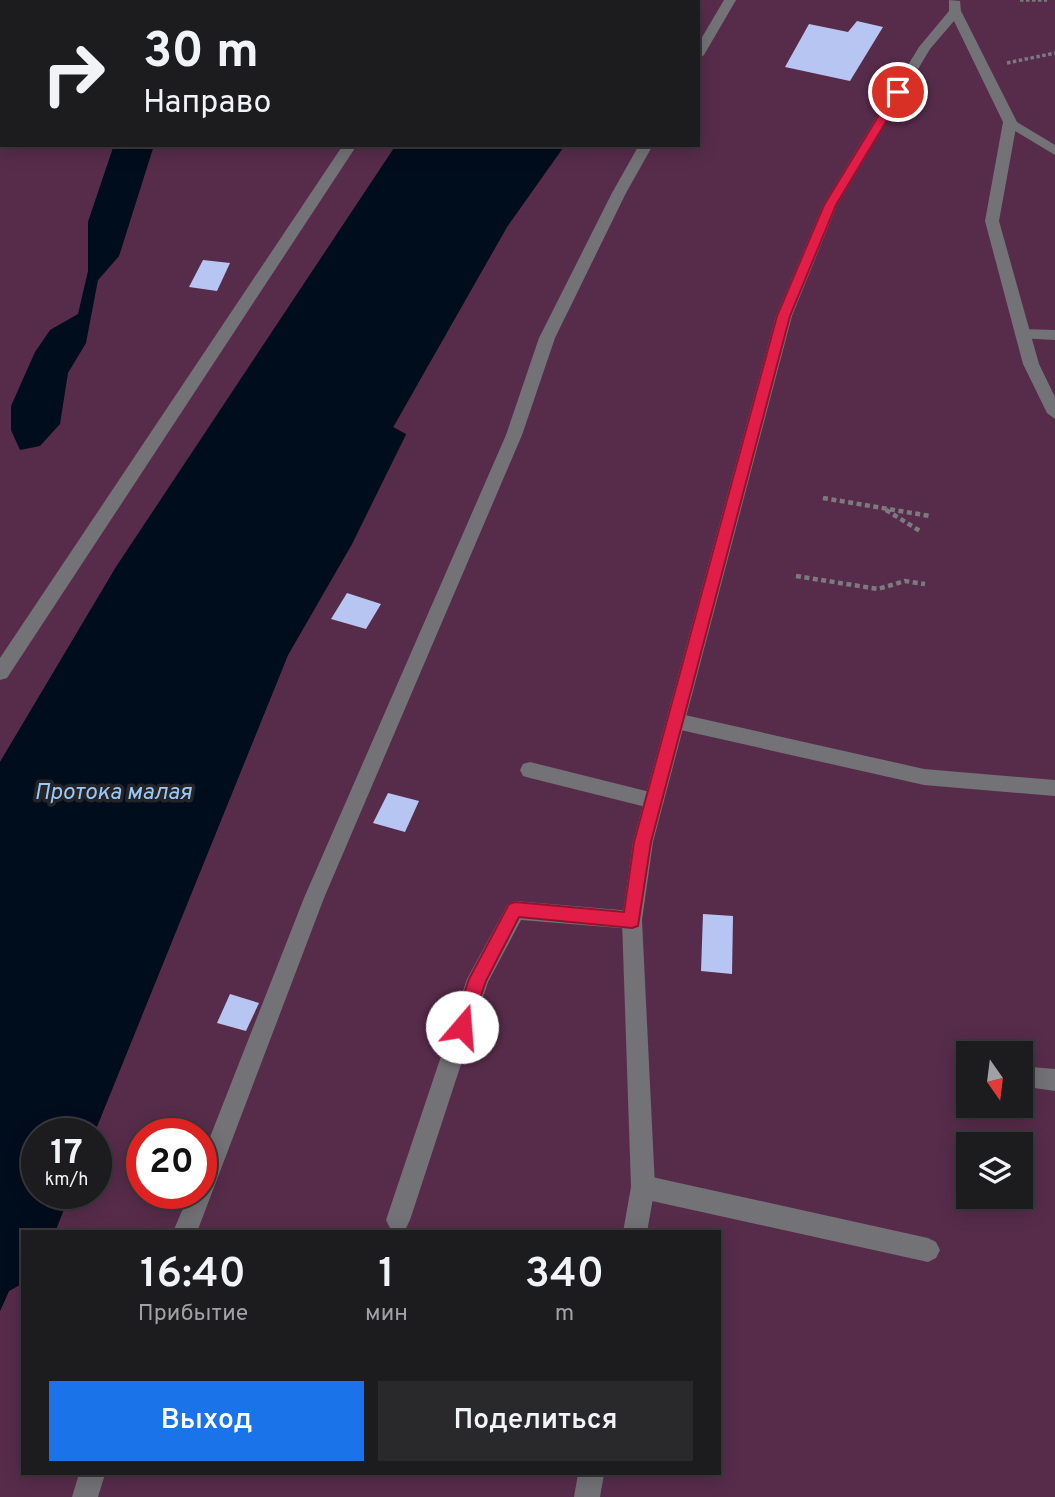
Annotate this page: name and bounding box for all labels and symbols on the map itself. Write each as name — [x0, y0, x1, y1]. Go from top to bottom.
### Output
pin — [868, 62, 928, 122]
water label: Протока малая — [34, 779, 193, 808]
position arrow — [425, 990, 499, 1064]
north arrow — [956, 1041, 1032, 1118]
speed limit sign: 20 — [126, 1118, 217, 1209]

